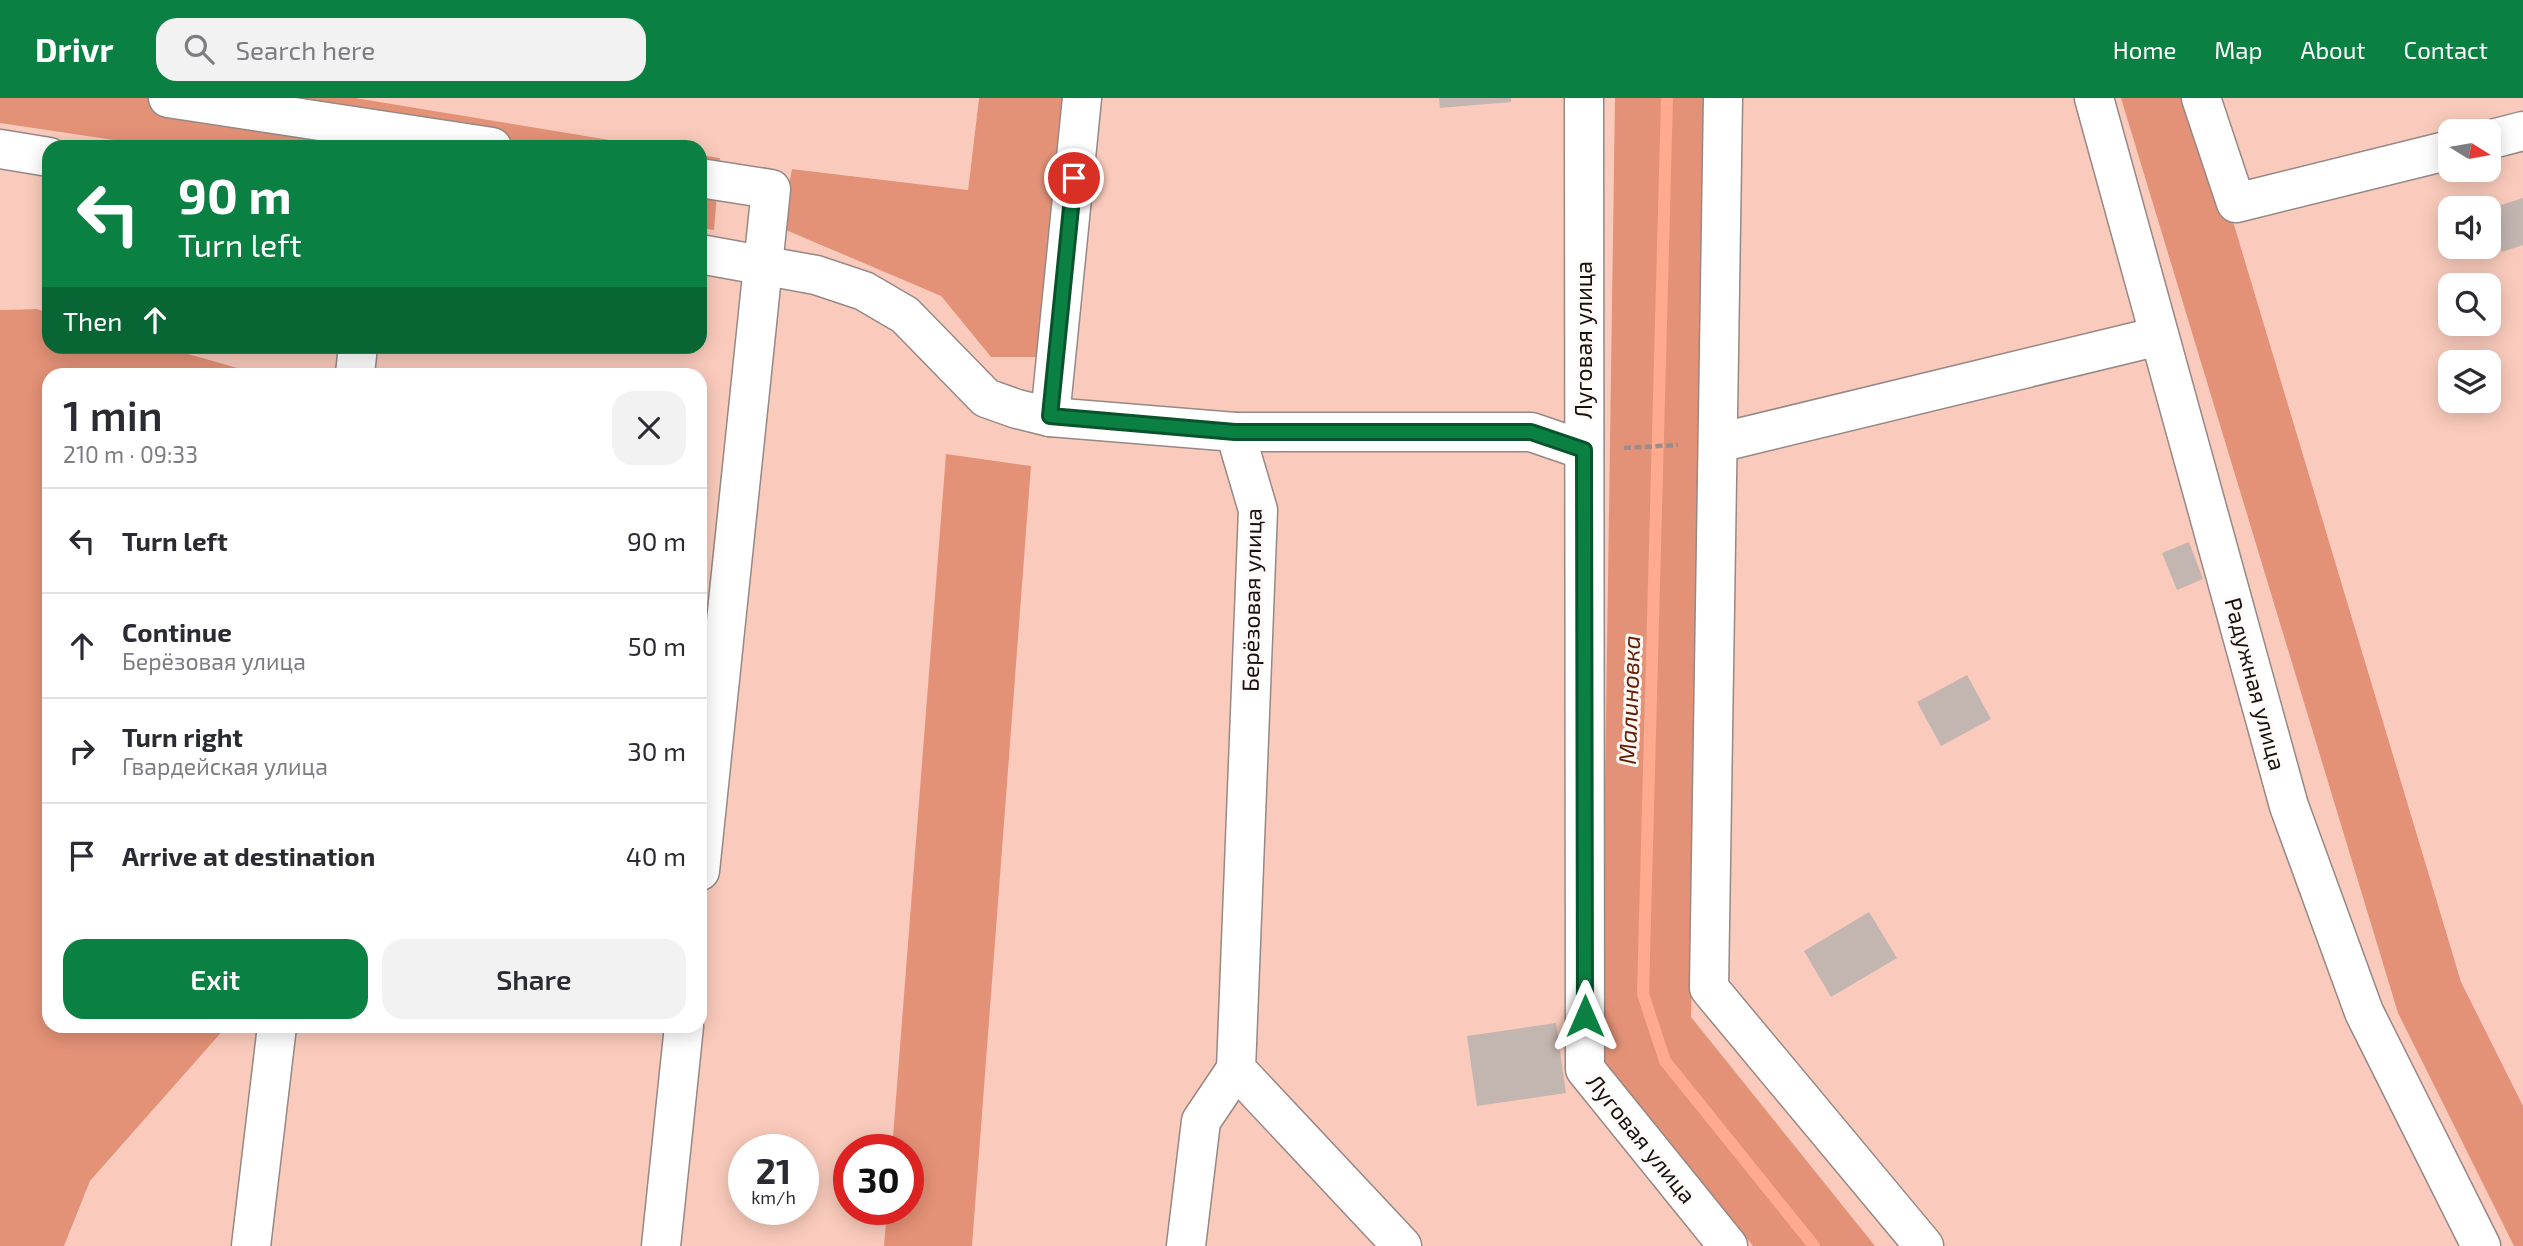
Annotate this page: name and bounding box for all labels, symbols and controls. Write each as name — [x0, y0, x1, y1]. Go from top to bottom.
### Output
search box — [156, 18, 646, 81]
text: Drivr — [35, 29, 114, 69]
icon: search — [180, 30, 218, 68]
text: Search here — [236, 34, 375, 65]
text: Home — [2113, 35, 2176, 64]
text: Map — [2214, 35, 2262, 64]
text: About — [2300, 35, 2366, 64]
text: Contact — [2404, 35, 2488, 64]
north arrow — [2438, 119, 2501, 182]
map controls — [2438, 119, 2501, 413]
pin — [1044, 148, 1104, 208]
icon: arrive — [1055, 159, 1093, 197]
text: 90 m — [178, 165, 292, 224]
icon: left — [63, 168, 154, 259]
button: sound — [2438, 196, 2501, 259]
text: Turn left — [178, 225, 302, 263]
street label: Луговая улица — [1569, 261, 1598, 419]
button: search — [2438, 273, 2501, 336]
icon: ahead — [136, 301, 174, 339]
text: Then — [63, 305, 122, 336]
button: layers — [2438, 350, 2501, 413]
text: 1 min — [63, 389, 163, 439]
button: close — [612, 391, 686, 465]
text: 210 m · 09:33 — [63, 440, 198, 468]
street label: Берёзовая улица — [1235, 508, 1268, 692]
icon: left — [63, 522, 101, 560]
text: Turn left — [122, 525, 228, 556]
text: 90 m — [627, 525, 686, 556]
street label: Радужная улица — [2218, 594, 2293, 774]
text: Continue — [122, 616, 232, 647]
icon: ahead — [63, 627, 101, 665]
text: 50 m — [628, 630, 686, 661]
water label: Малиновка — [1612, 635, 1645, 765]
text: Берёзовая улица — [122, 647, 306, 675]
text: Turn right — [122, 721, 243, 752]
icon: right — [63, 732, 101, 770]
text: 30 m — [627, 735, 686, 766]
text: Гвардейская улица — [122, 752, 328, 780]
icon: arrive — [63, 837, 101, 875]
text: Arrive at destination — [122, 840, 375, 871]
text: 40 m — [626, 840, 686, 871]
button: Exit — [63, 939, 368, 1019]
button: Share — [382, 939, 686, 1019]
position arrow — [1548, 979, 1622, 1053]
street label: Луговая улица — [1580, 1068, 1702, 1209]
speed limit sign: 30 — [833, 1134, 924, 1225]
text: 21 — [756, 1149, 791, 1191]
text: km/h — [751, 1186, 796, 1208]

